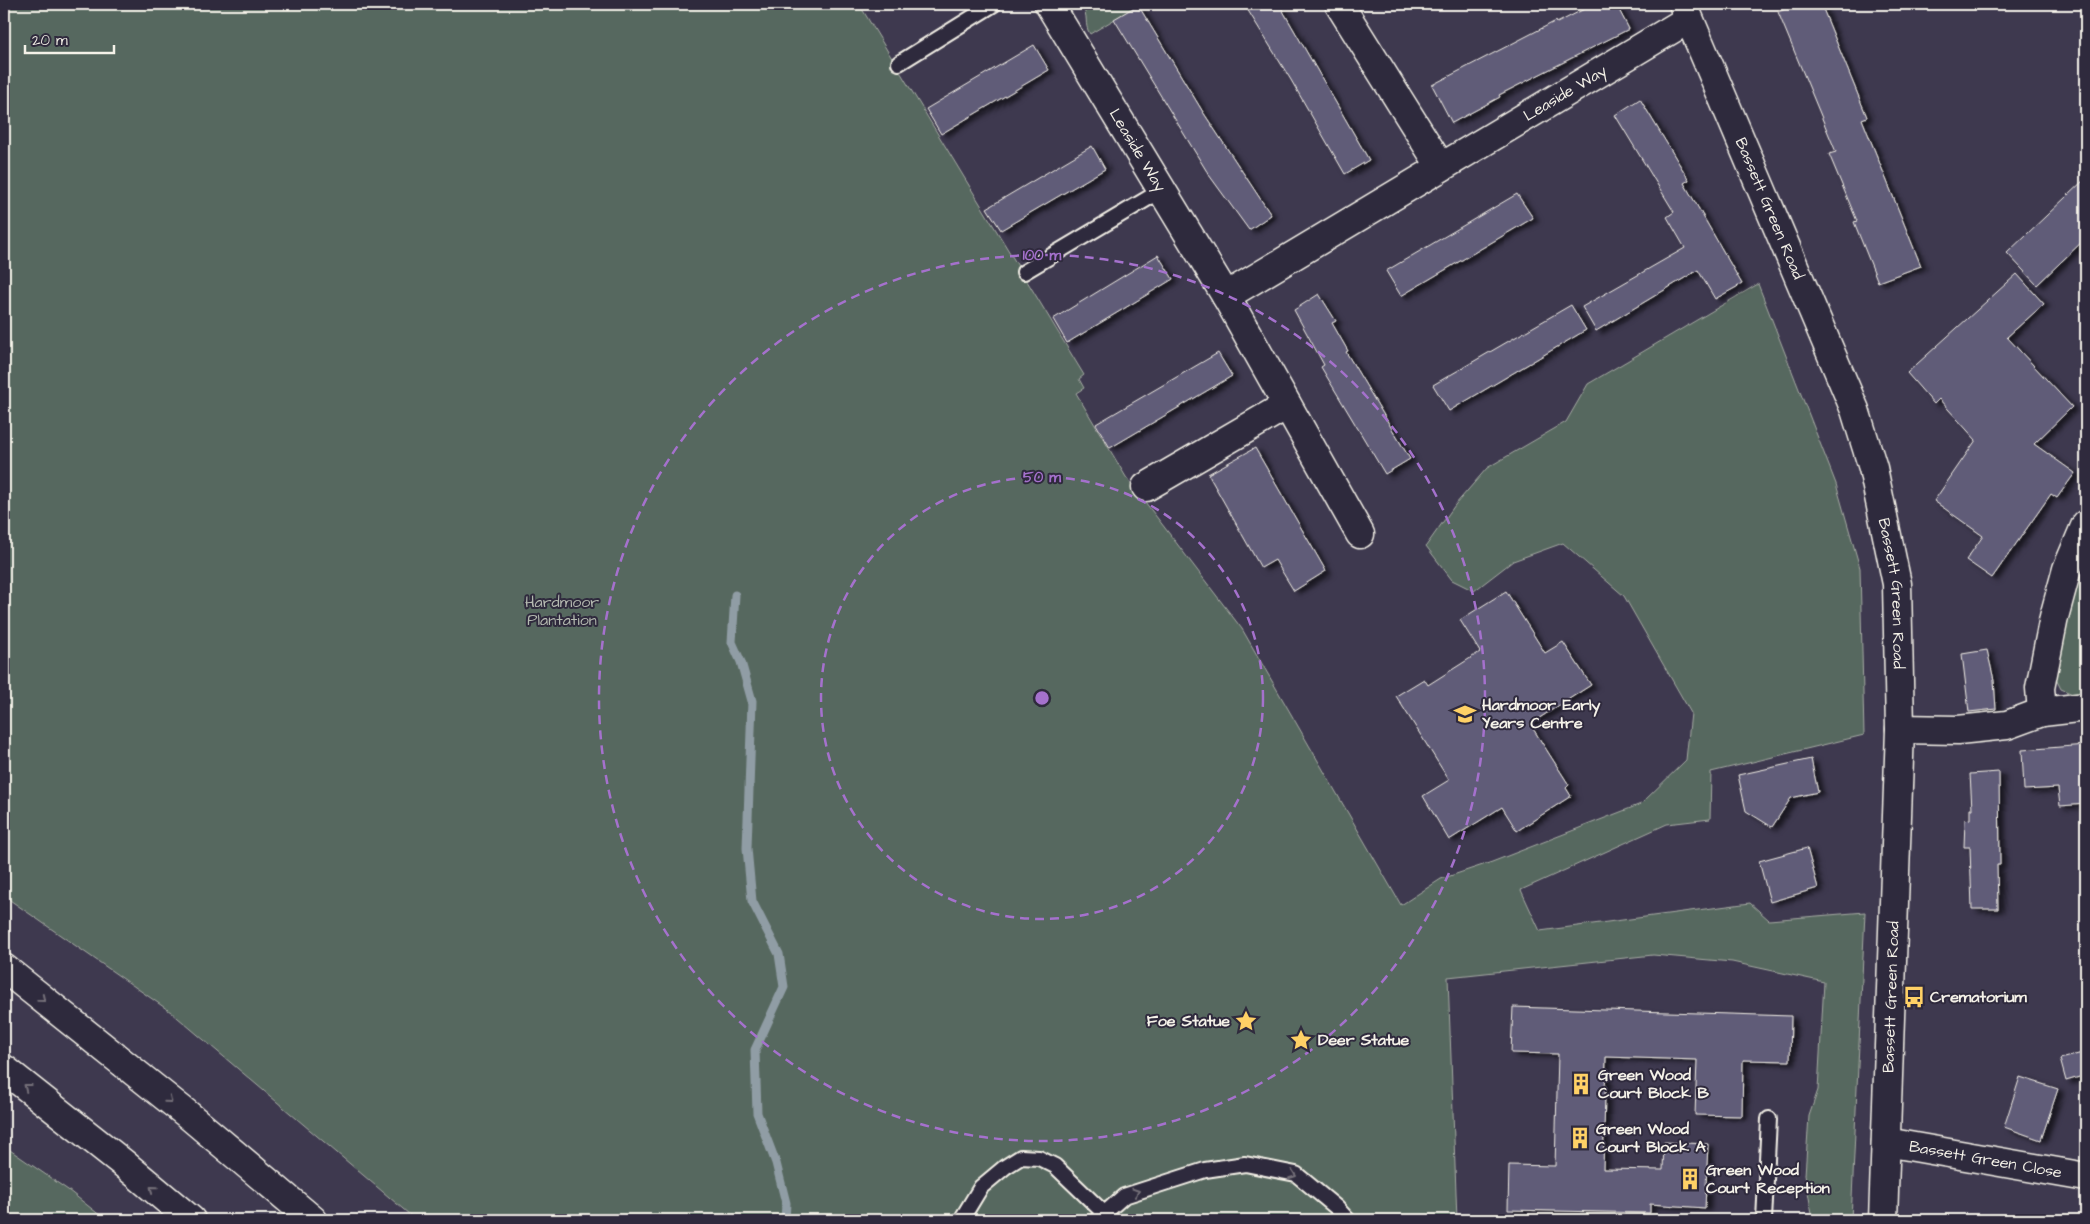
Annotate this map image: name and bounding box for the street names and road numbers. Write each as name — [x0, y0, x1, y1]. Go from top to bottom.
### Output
street label: Leaside Way — [1519, 60, 1611, 127]
street label: Leaside Way — [1104, 105, 1171, 197]
street label: Bassett Green Road — [1730, 134, 1809, 283]
street label: Bassett Green Road — [1873, 516, 1910, 669]
street label: Bassett Green Road — [1877, 921, 1905, 1073]
street label: Bassett Green Close — [1907, 1135, 2064, 1184]

